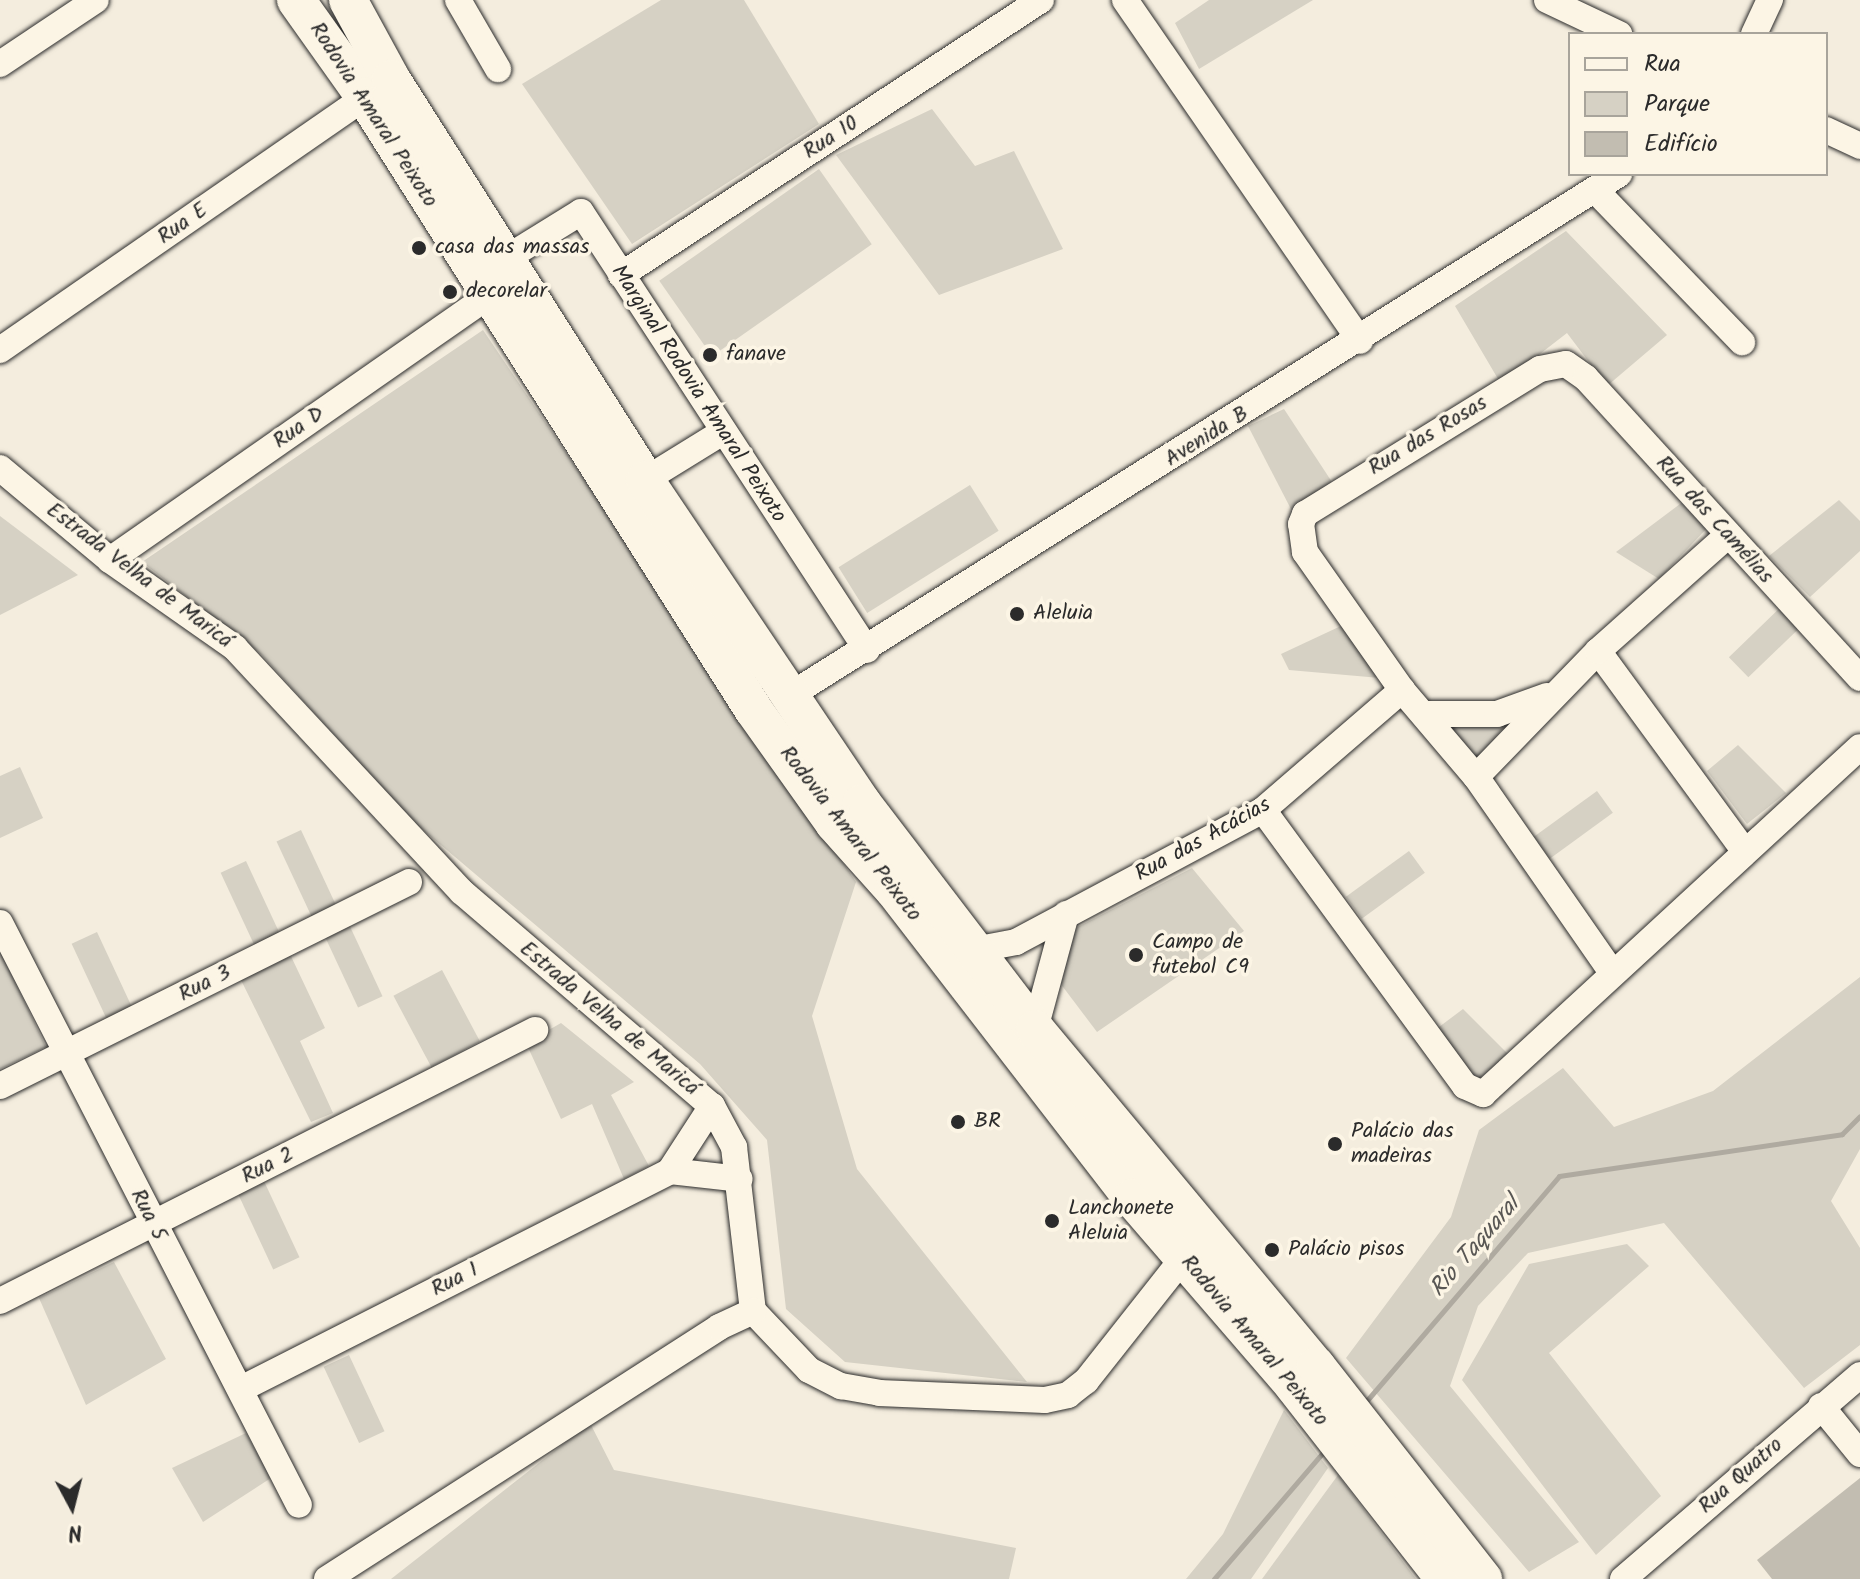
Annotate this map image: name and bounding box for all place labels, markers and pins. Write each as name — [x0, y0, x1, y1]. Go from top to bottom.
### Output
place label: casa das massas — [435, 235, 589, 261]
marker: casa das massas — [410, 239, 428, 257]
place label: decorelar — [466, 279, 547, 305]
marker: decorelar — [441, 283, 459, 301]
place label: fanave — [726, 342, 786, 368]
marker: fanave — [701, 346, 719, 364]
place label: Aleluia — [1033, 601, 1093, 627]
marker: Aleluia — [1008, 605, 1026, 623]
place label: Campo de futebol C9 — [1152, 929, 1249, 980]
marker: Campo de futebol C9 — [1127, 946, 1145, 964]
place label: BR — [974, 1109, 1001, 1135]
marker: BR — [949, 1113, 967, 1131]
place label: Palácio das madeiras — [1351, 1118, 1454, 1170]
marker: Palácio das madeiras — [1326, 1135, 1344, 1153]
place label: Lanchonete Aleluia — [1068, 1195, 1174, 1246]
marker: Lanchonete Aleluia — [1043, 1212, 1061, 1230]
place label: Palácio pisos — [1288, 1237, 1404, 1263]
marker: Palácio pisos — [1263, 1241, 1281, 1259]

